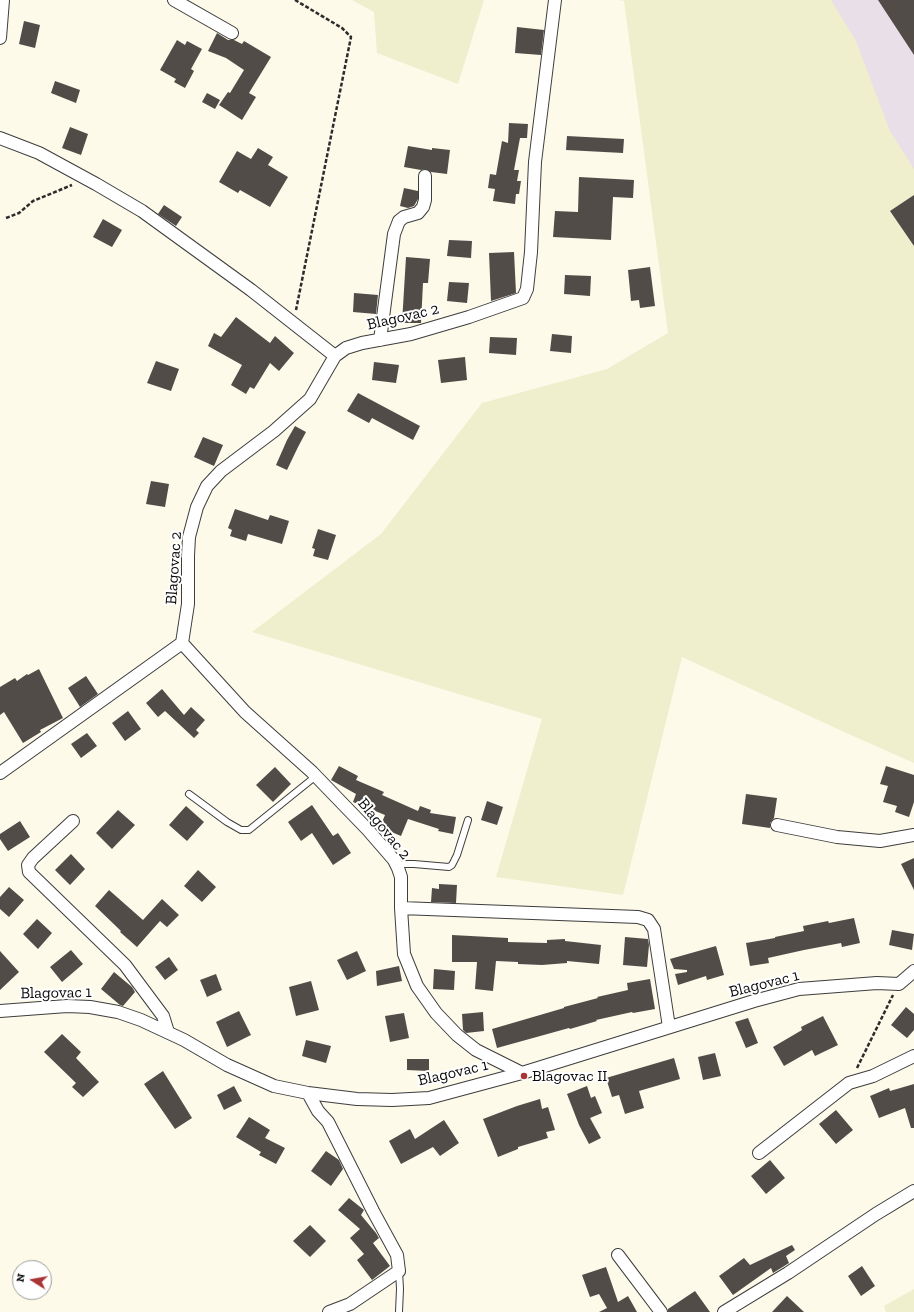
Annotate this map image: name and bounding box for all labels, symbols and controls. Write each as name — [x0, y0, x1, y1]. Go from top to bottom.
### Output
street label: Blagovac 2 — [365, 299, 441, 335]
street label: Blagovac 2 — [162, 531, 186, 605]
street label: Blagovac 2 — [353, 794, 415, 864]
street label: Blagovac 1 — [727, 966, 801, 1002]
street label: Blagovac 1 — [20, 983, 92, 1003]
street label: Blagovac 1 — [416, 1056, 490, 1090]
place label: Blagovac II — [532, 1066, 607, 1086]
marker: Blagovac II — [519, 1071, 529, 1081]
north arrow — [12, 1260, 52, 1300]
text: N — [14, 1272, 28, 1283]

